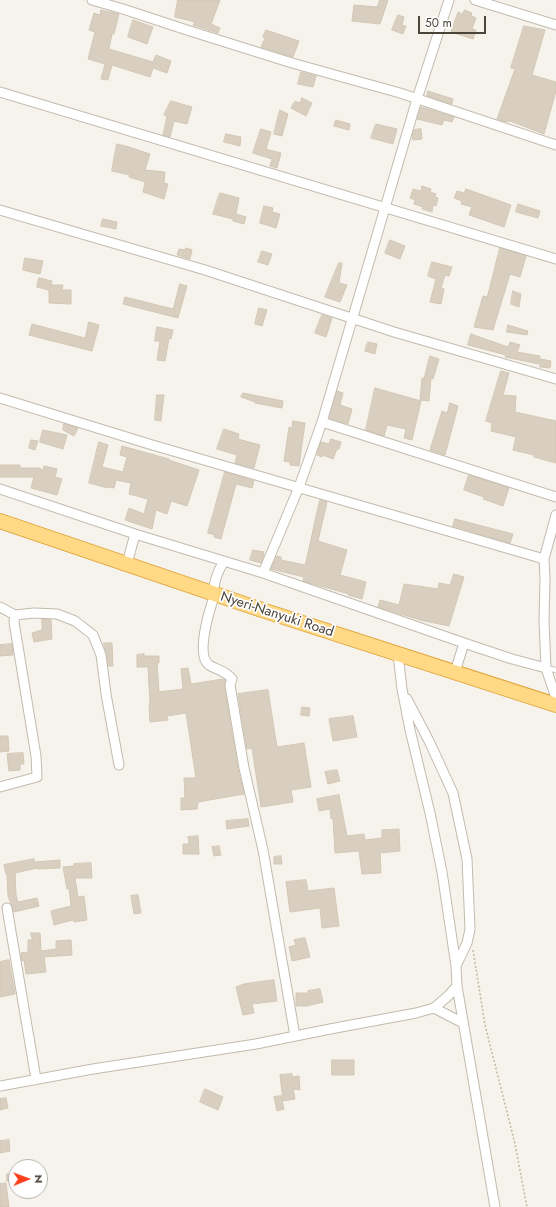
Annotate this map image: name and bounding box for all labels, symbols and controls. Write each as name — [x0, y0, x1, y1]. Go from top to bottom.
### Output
scale bar — [420, 8, 488, 34]
text: 50 m — [425, 14, 452, 32]
street label: Nyeri-Nanyuki Road — [218, 589, 336, 641]
north arrow — [8, 1159, 48, 1199]
text: N — [31, 1174, 47, 1183]

